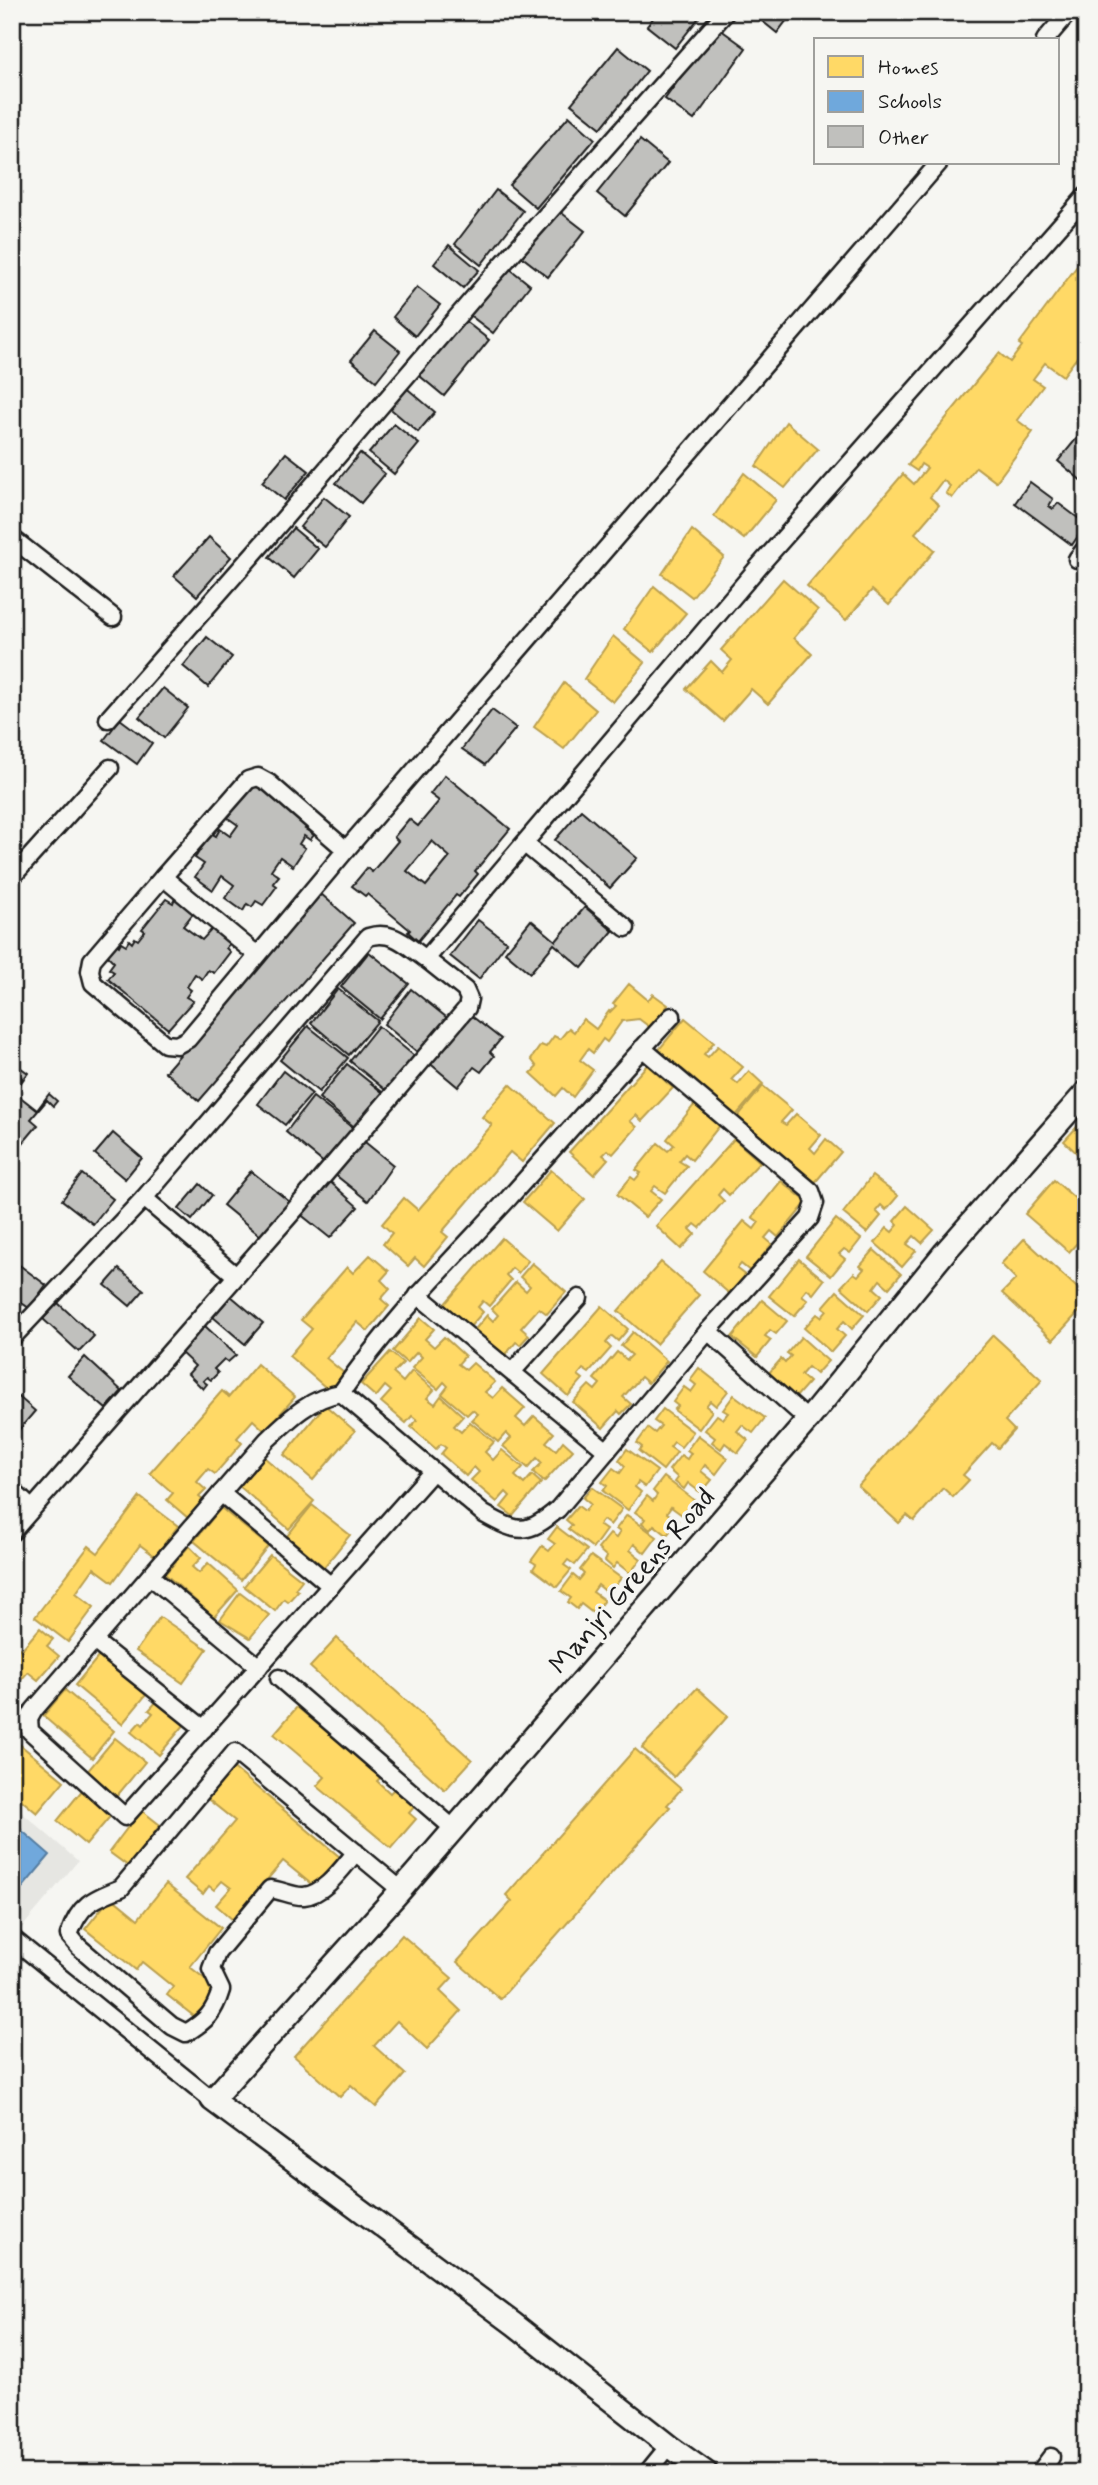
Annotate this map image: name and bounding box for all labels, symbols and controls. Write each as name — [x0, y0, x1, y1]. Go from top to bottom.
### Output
legend — [814, 38, 1060, 164]
text: Homes — [878, 54, 938, 82]
text: Schools — [878, 88, 942, 116]
text: Other — [878, 124, 929, 152]
street label: Manjri Greens Road — [541, 1480, 724, 1683]

